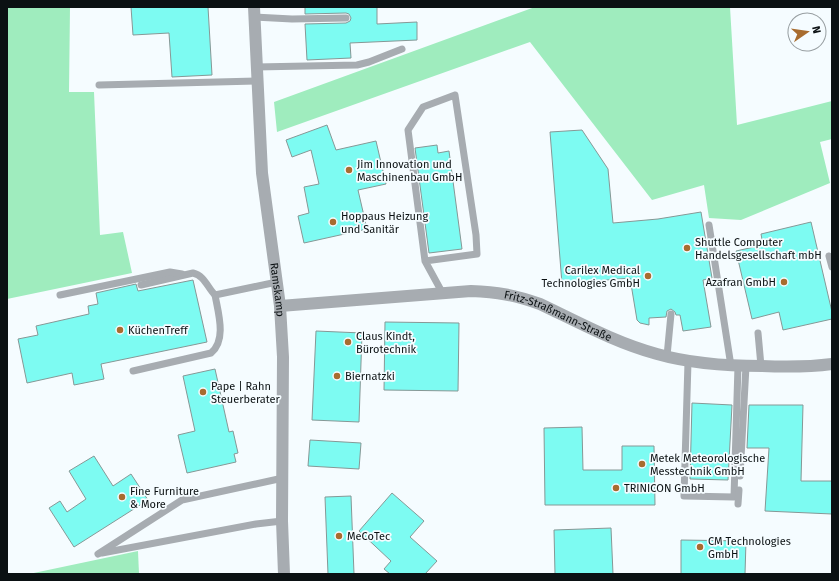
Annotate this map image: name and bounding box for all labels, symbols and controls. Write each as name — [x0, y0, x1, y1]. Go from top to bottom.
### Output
north arrow — [787, 12, 827, 52]
text: N — [809, 25, 823, 35]
place label: Jim Innovation und Maschinenbau GmbH — [357, 158, 462, 184]
marker: Jim Innovation und Maschinenbau GmbH — [344, 165, 354, 175]
place label: Hoppaus Heizung und Sanitär — [341, 210, 428, 236]
marker: Hoppaus Heizung und Sanitär — [328, 217, 338, 227]
place label: Shuttle Computer Handelsgesellschaft mbH — [695, 236, 822, 262]
marker: Shuttle Computer Handelsgesellschaft mbH — [682, 243, 692, 253]
street label: Ramskamp — [267, 262, 287, 317]
place label: Carilex Medical Technologies GmbH — [542, 264, 640, 290]
marker: Carilex Medical Technologies GmbH — [643, 271, 653, 281]
place label: Azafran GmbH — [706, 276, 776, 289]
marker: Azafran GmbH — [779, 277, 789, 287]
street label: Fritz-Straßmann-Straße — [503, 288, 614, 344]
place label: KüchenTreff — [128, 324, 189, 337]
marker: KüchenTreff — [115, 325, 125, 335]
place label: Claus Kindt, Bürotechnik — [356, 330, 416, 356]
marker: Claus Kindt, Bürotechnik — [343, 337, 353, 347]
place label: Biernatzki — [345, 370, 395, 383]
marker: Biernatzki — [332, 371, 342, 381]
place label: Pape | Rahn Steuerberater — [211, 380, 281, 406]
marker: Pape | Rahn Steuerberater — [198, 387, 208, 397]
place label: Metek Meteorologische Messtechnik GmbH — [650, 452, 765, 478]
marker: Metek Meteorologische Messtechnik GmbH — [637, 459, 647, 469]
place label: TRINICON GmbH — [624, 482, 705, 495]
marker: TRINICON GmbH — [611, 483, 621, 493]
place label: Fine Furniture & More — [130, 485, 199, 511]
marker: Fine Furniture & More — [117, 492, 127, 502]
place label: MeCoTec — [347, 530, 390, 543]
marker: MeCoTec — [334, 531, 344, 541]
place label: CM Technologies GmbH — [708, 535, 791, 561]
marker: CM Technologies GmbH — [695, 542, 705, 552]

